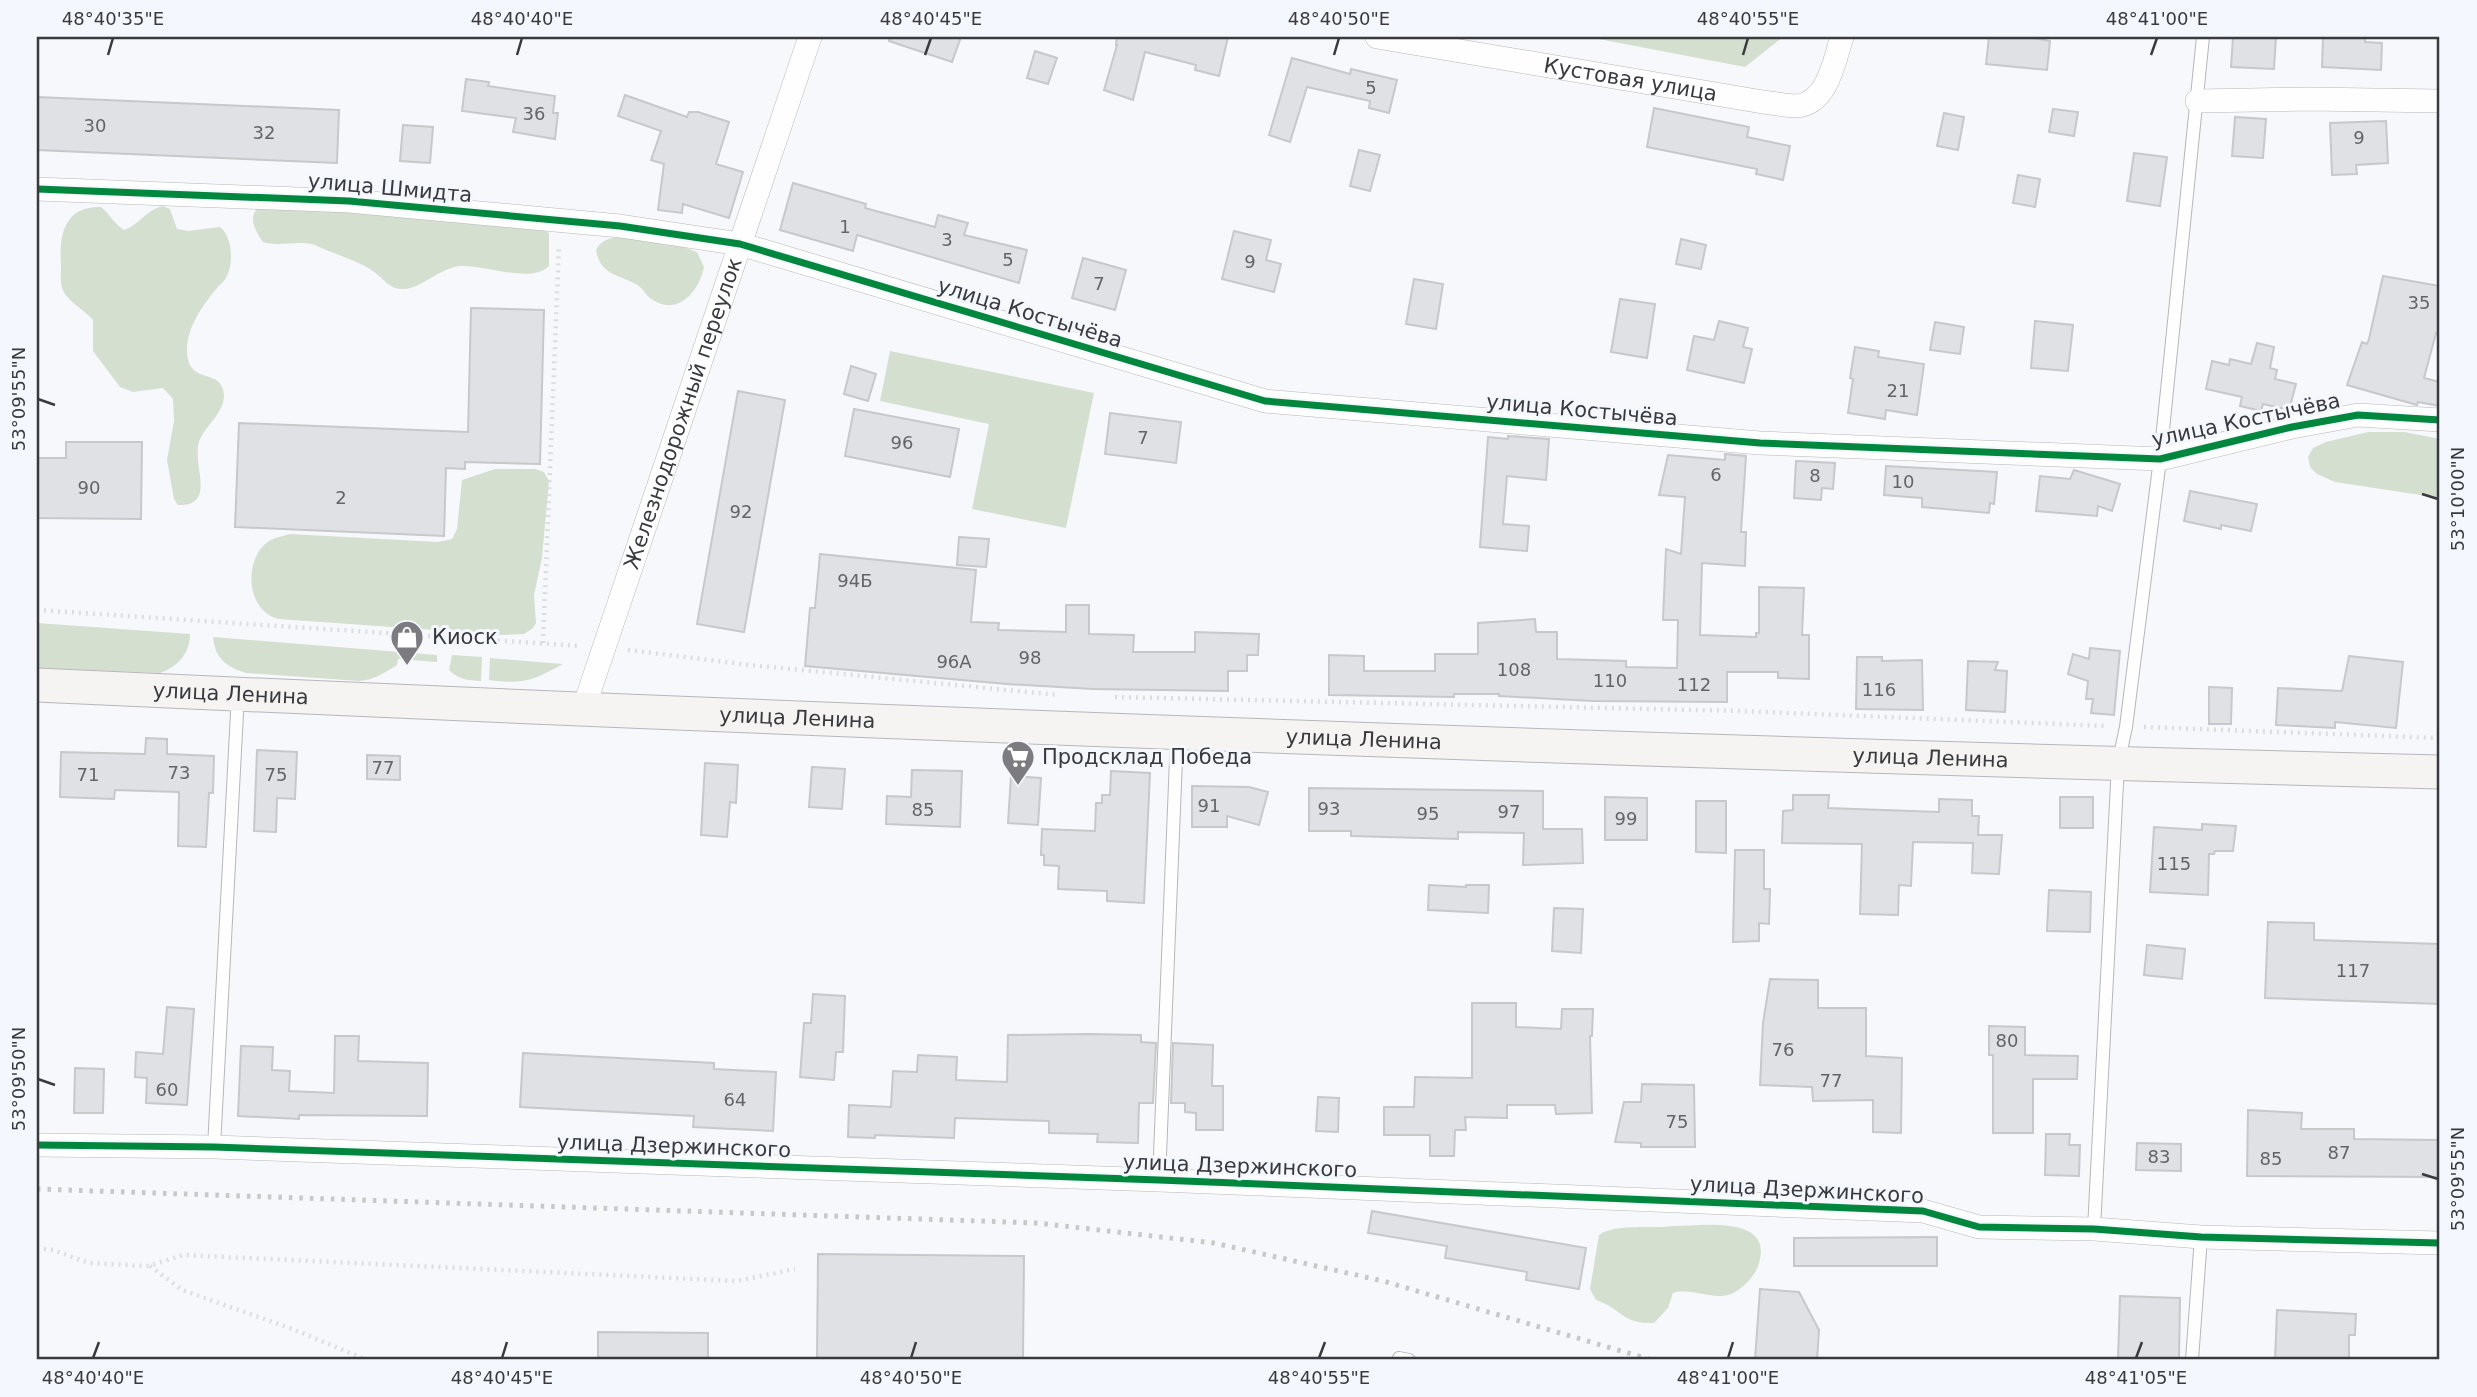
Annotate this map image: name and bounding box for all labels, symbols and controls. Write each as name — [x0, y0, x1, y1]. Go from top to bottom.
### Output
text: 48°40'35"E — [62, 8, 164, 29]
text: 48°40'40"E — [471, 8, 573, 29]
text: 48°40'45"E — [880, 8, 982, 29]
text: 48°40'50"E — [1288, 8, 1390, 29]
text: 48°40'55"E — [1697, 8, 1799, 29]
text: 48°41'00"E — [2106, 8, 2208, 29]
street label: Кустовая улица — [1542, 53, 1719, 106]
house number: 5 — [1365, 77, 1377, 98]
house number: 36 — [523, 103, 545, 124]
house number: 30 — [84, 115, 106, 136]
house number: 32 — [253, 122, 275, 143]
house number: 9 — [2353, 127, 2365, 148]
street label: улица Шмидта — [307, 169, 473, 207]
house number: 1 — [839, 216, 851, 237]
house number: 3 — [941, 229, 953, 250]
house number: 5 — [1002, 249, 1014, 270]
house number: 9 — [1244, 251, 1256, 272]
street label: Железнодорожный переулок — [619, 255, 747, 572]
street label: улица Костычёва — [935, 273, 1125, 353]
house number: 7 — [1093, 273, 1105, 294]
house number: 35 — [2408, 292, 2430, 313]
text: 53°09'55"N — [8, 347, 29, 451]
house number: 21 — [1887, 380, 1909, 401]
street label: улица Костычёва — [2150, 388, 2342, 452]
street label: улица Костычёва — [1485, 390, 1679, 430]
house number: 7 — [1137, 427, 1149, 448]
house number: 96 — [891, 432, 913, 453]
text: 53°10'00"N — [2447, 447, 2468, 551]
house number: 6 — [1710, 464, 1722, 485]
house number: 8 — [1809, 465, 1821, 486]
house number: 10 — [1892, 471, 1914, 492]
house number: 90 — [78, 477, 100, 498]
house number: 2 — [335, 487, 347, 508]
house number: 92 — [730, 501, 752, 522]
house number: 94Б — [837, 570, 873, 591]
shop icon: Киоск — [388, 618, 426, 667]
place label: Киоск — [432, 625, 498, 649]
house number: 98 — [1019, 647, 1041, 668]
house number: 96А — [936, 651, 972, 672]
house number: 108 — [1497, 659, 1531, 680]
house number: 110 — [1593, 670, 1627, 691]
house number: 112 — [1677, 674, 1711, 695]
street label: улица Ленина — [152, 678, 309, 709]
house number: 116 — [1862, 679, 1896, 700]
street label: улица Ленина — [719, 703, 876, 733]
street label: улица Ленина — [1285, 725, 1442, 754]
supermarket icon: Продсклад Победа — [999, 738, 1037, 787]
street label: улица Ленина — [1852, 744, 2009, 772]
place label: Продсклад Победа — [1042, 745, 1252, 769]
house number: 77 — [372, 757, 394, 778]
house number: 73 — [168, 762, 190, 783]
house number: 71 — [77, 764, 99, 785]
house number: 75 — [265, 764, 287, 785]
house number: 91 — [1198, 795, 1220, 816]
house number: 93 — [1318, 798, 1340, 819]
house number: 85 — [912, 799, 934, 820]
house number: 97 — [1498, 801, 1520, 822]
house number: 95 — [1417, 803, 1439, 824]
house number: 99 — [1615, 808, 1637, 829]
house number: 115 — [2157, 853, 2191, 874]
house number: 117 — [2336, 960, 2370, 981]
text: 53°09'50"N — [8, 1027, 29, 1131]
house number: 80 — [1996, 1030, 2018, 1051]
house number: 76 — [1772, 1039, 1794, 1060]
house number: 77 — [1820, 1070, 1842, 1091]
house number: 60 — [156, 1079, 178, 1100]
house number: 64 — [724, 1089, 746, 1110]
house number: 75 — [1666, 1111, 1688, 1132]
text: 53°09'55"N — [2447, 1127, 2468, 1231]
street label: улица Дзержинского — [556, 1130, 792, 1162]
house number: 87 — [2328, 1142, 2350, 1163]
house number: 83 — [2148, 1146, 2170, 1167]
house number: 85 — [2260, 1148, 2282, 1169]
street label: улица Дзержинского — [1122, 1150, 1358, 1182]
street label: улица Дзержинского — [1689, 1172, 1925, 1208]
text: 48°40'40"E — [42, 1367, 144, 1388]
text: 48°40'45"E — [451, 1367, 553, 1388]
text: 48°40'50"E — [860, 1367, 962, 1388]
text: 48°40'55"E — [1268, 1367, 1370, 1388]
text: 48°41'00"E — [1677, 1367, 1779, 1388]
text: 48°41'05"E — [2085, 1367, 2187, 1388]

